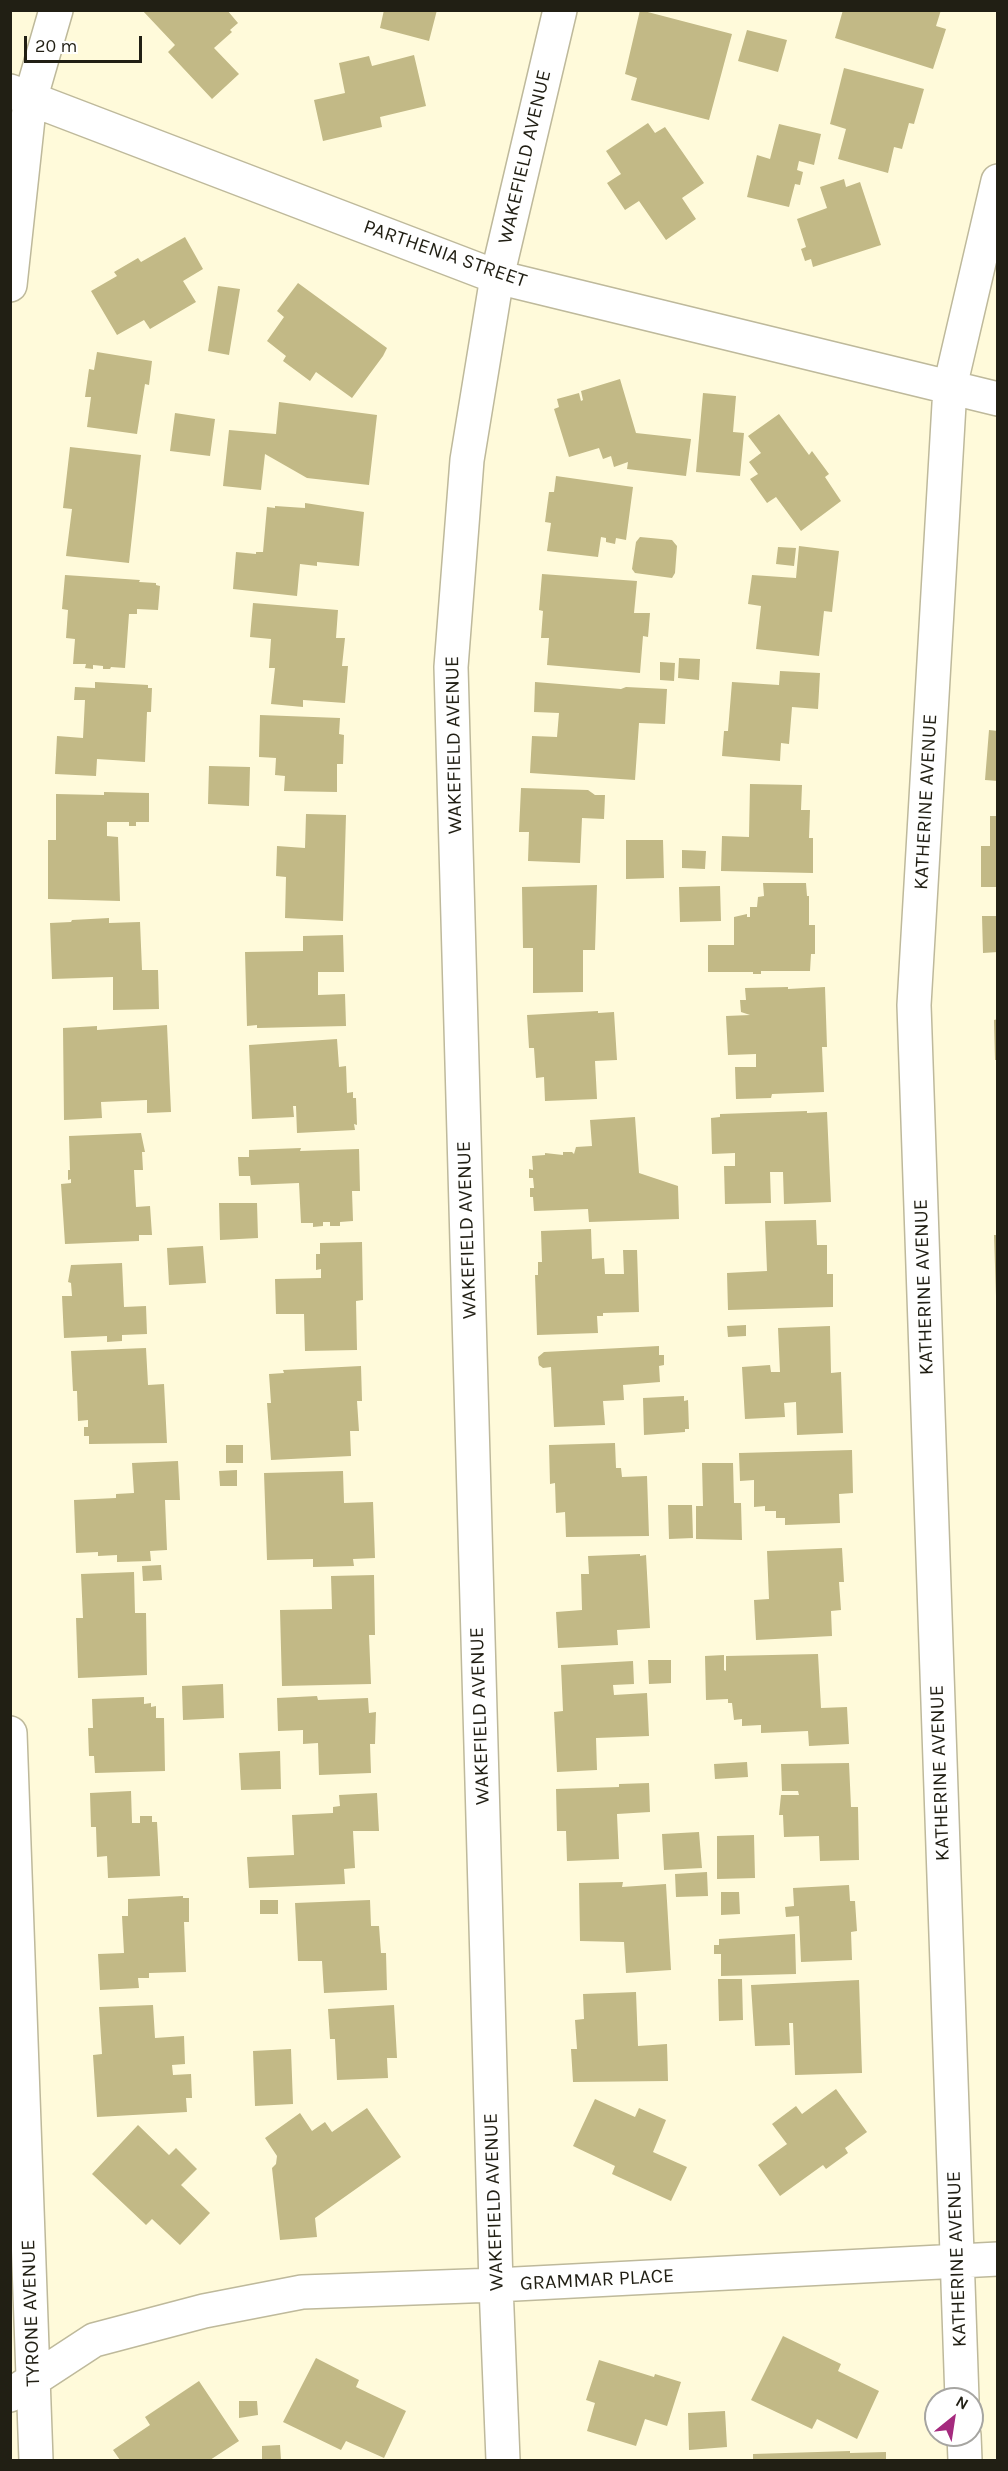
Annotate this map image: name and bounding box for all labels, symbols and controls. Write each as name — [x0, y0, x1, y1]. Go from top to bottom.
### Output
scale bar — [27, 24, 146, 62]
text: 20 m — [35, 35, 77, 57]
street label: WAKEFIELD AVENUE — [493, 68, 557, 246]
street label: PARTHENIA STREET — [360, 215, 530, 293]
street label: WAKEFIELD AVENUE — [440, 656, 468, 834]
street label: KATHERINE AVENUE — [909, 713, 943, 891]
street label: WAKEFIELD AVENUE — [452, 1141, 482, 1319]
street label: KATHERINE AVENUE — [909, 1198, 939, 1376]
street label: WAKEFIELD AVENUE — [465, 1627, 495, 1805]
street label: KATHERINE AVENUE — [925, 1684, 955, 1862]
street label: WAKEFIELD AVENUE — [479, 2113, 509, 2291]
street label: KATHERINE AVENUE — [942, 2170, 972, 2348]
street label: TYRONE AVENUE — [16, 2239, 46, 2387]
street label: GRAMMAR PLACE — [519, 2264, 675, 2296]
north arrow — [924, 2387, 984, 2447]
text: N — [953, 2392, 972, 2414]

